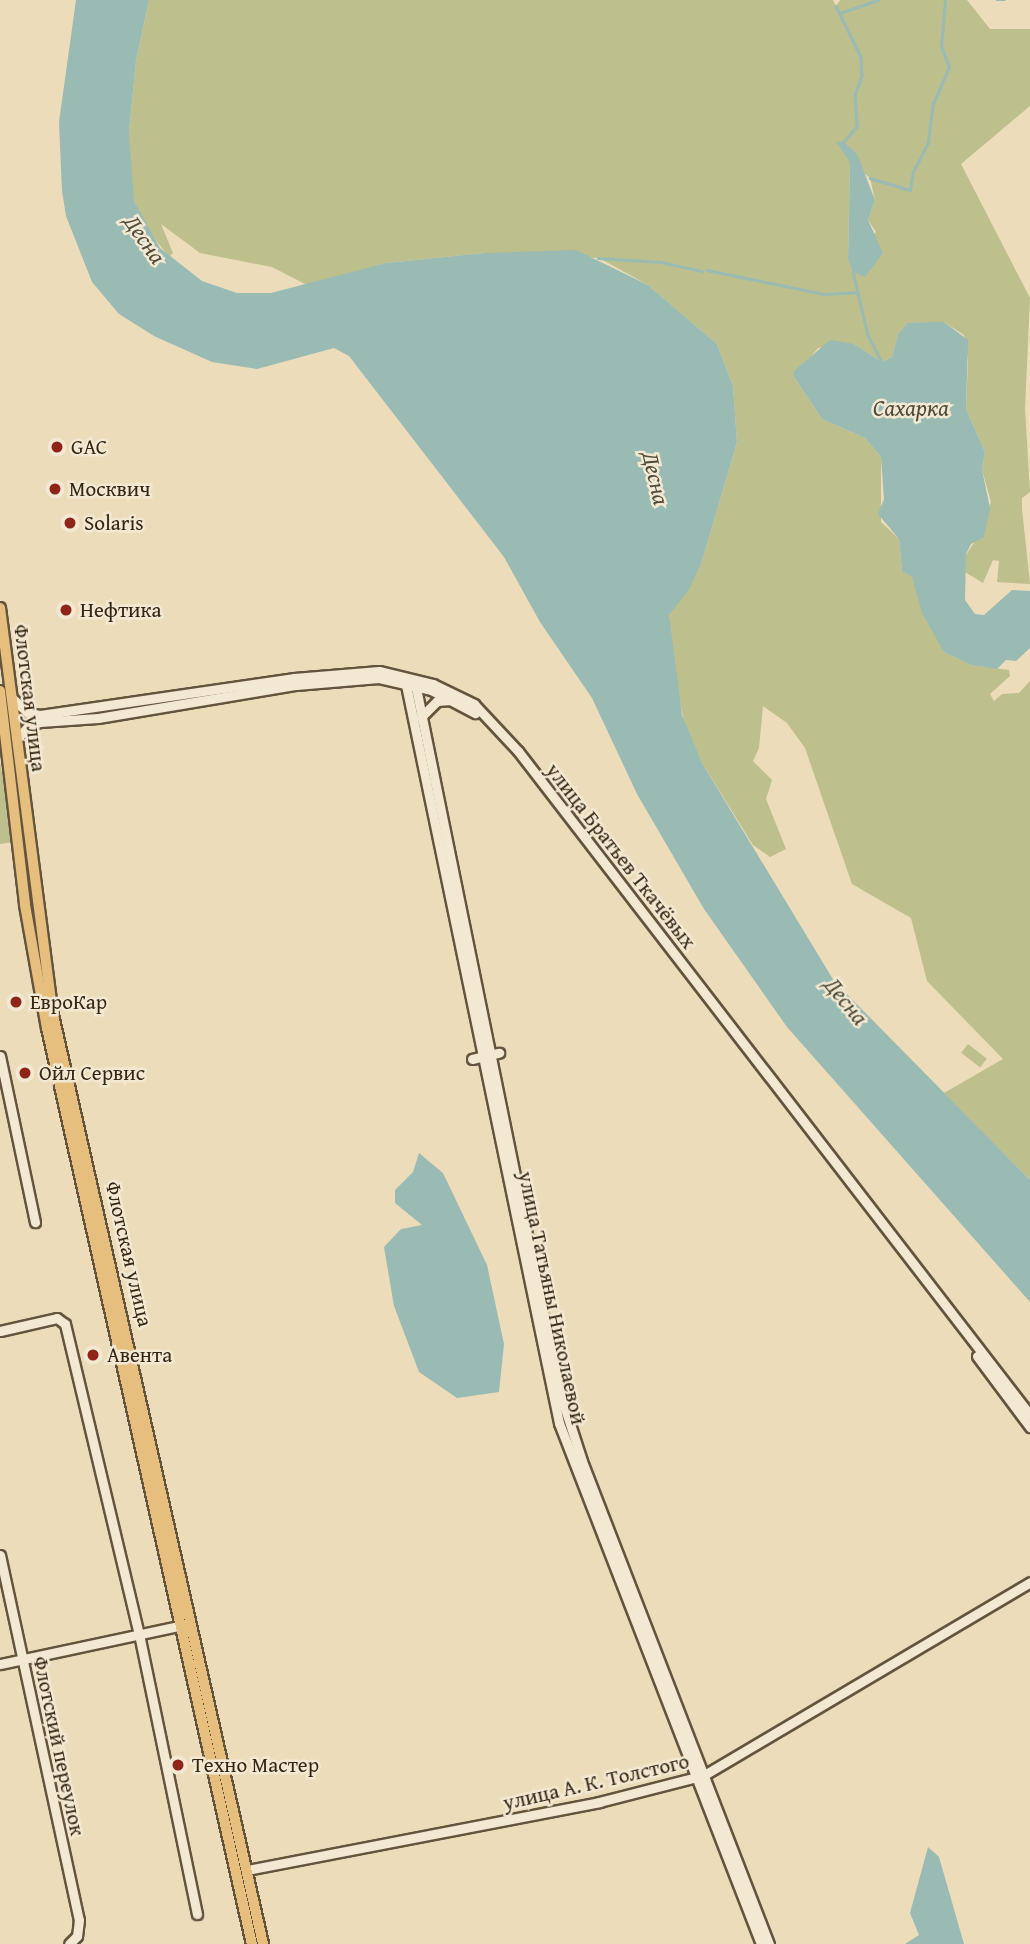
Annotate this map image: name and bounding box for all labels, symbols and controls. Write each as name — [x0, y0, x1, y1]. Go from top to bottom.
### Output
water label: Десна — [118, 209, 172, 269]
water label: Сахарка — [873, 394, 949, 422]
place label: GAC — [71, 434, 107, 460]
marker: GAC — [49, 439, 65, 455]
water label: Десна — [636, 449, 676, 507]
place label: Москвич — [69, 476, 150, 502]
marker: Москвич — [47, 481, 63, 497]
place label: Solaris — [84, 510, 144, 536]
marker: Solaris — [62, 515, 78, 531]
place label: Нефтика — [80, 597, 161, 623]
marker: Нефтика — [58, 602, 74, 618]
street label: Флотская улица — [8, 623, 52, 773]
street label: улица Братьев Ткачёвых — [541, 758, 701, 954]
water label: Десна — [818, 971, 874, 1031]
place label: ЕвроКар — [30, 989, 107, 1015]
marker: ЕвроКар — [8, 994, 24, 1010]
place label: Ойл Сервис — [39, 1060, 145, 1086]
marker: Ойл Сервис — [17, 1065, 33, 1081]
street label: улица Татьяны Николаевой — [513, 1169, 591, 1427]
street label: Флотская улица — [100, 1179, 158, 1329]
place label: Авента — [107, 1342, 172, 1368]
marker: Авента — [85, 1347, 101, 1363]
street label: Флотский переулок — [28, 1654, 90, 1838]
street label: улица А. К. Толстого — [501, 1748, 691, 1816]
place label: Техно Мастер — [192, 1752, 319, 1778]
marker: Техно Мастер — [170, 1757, 186, 1773]

